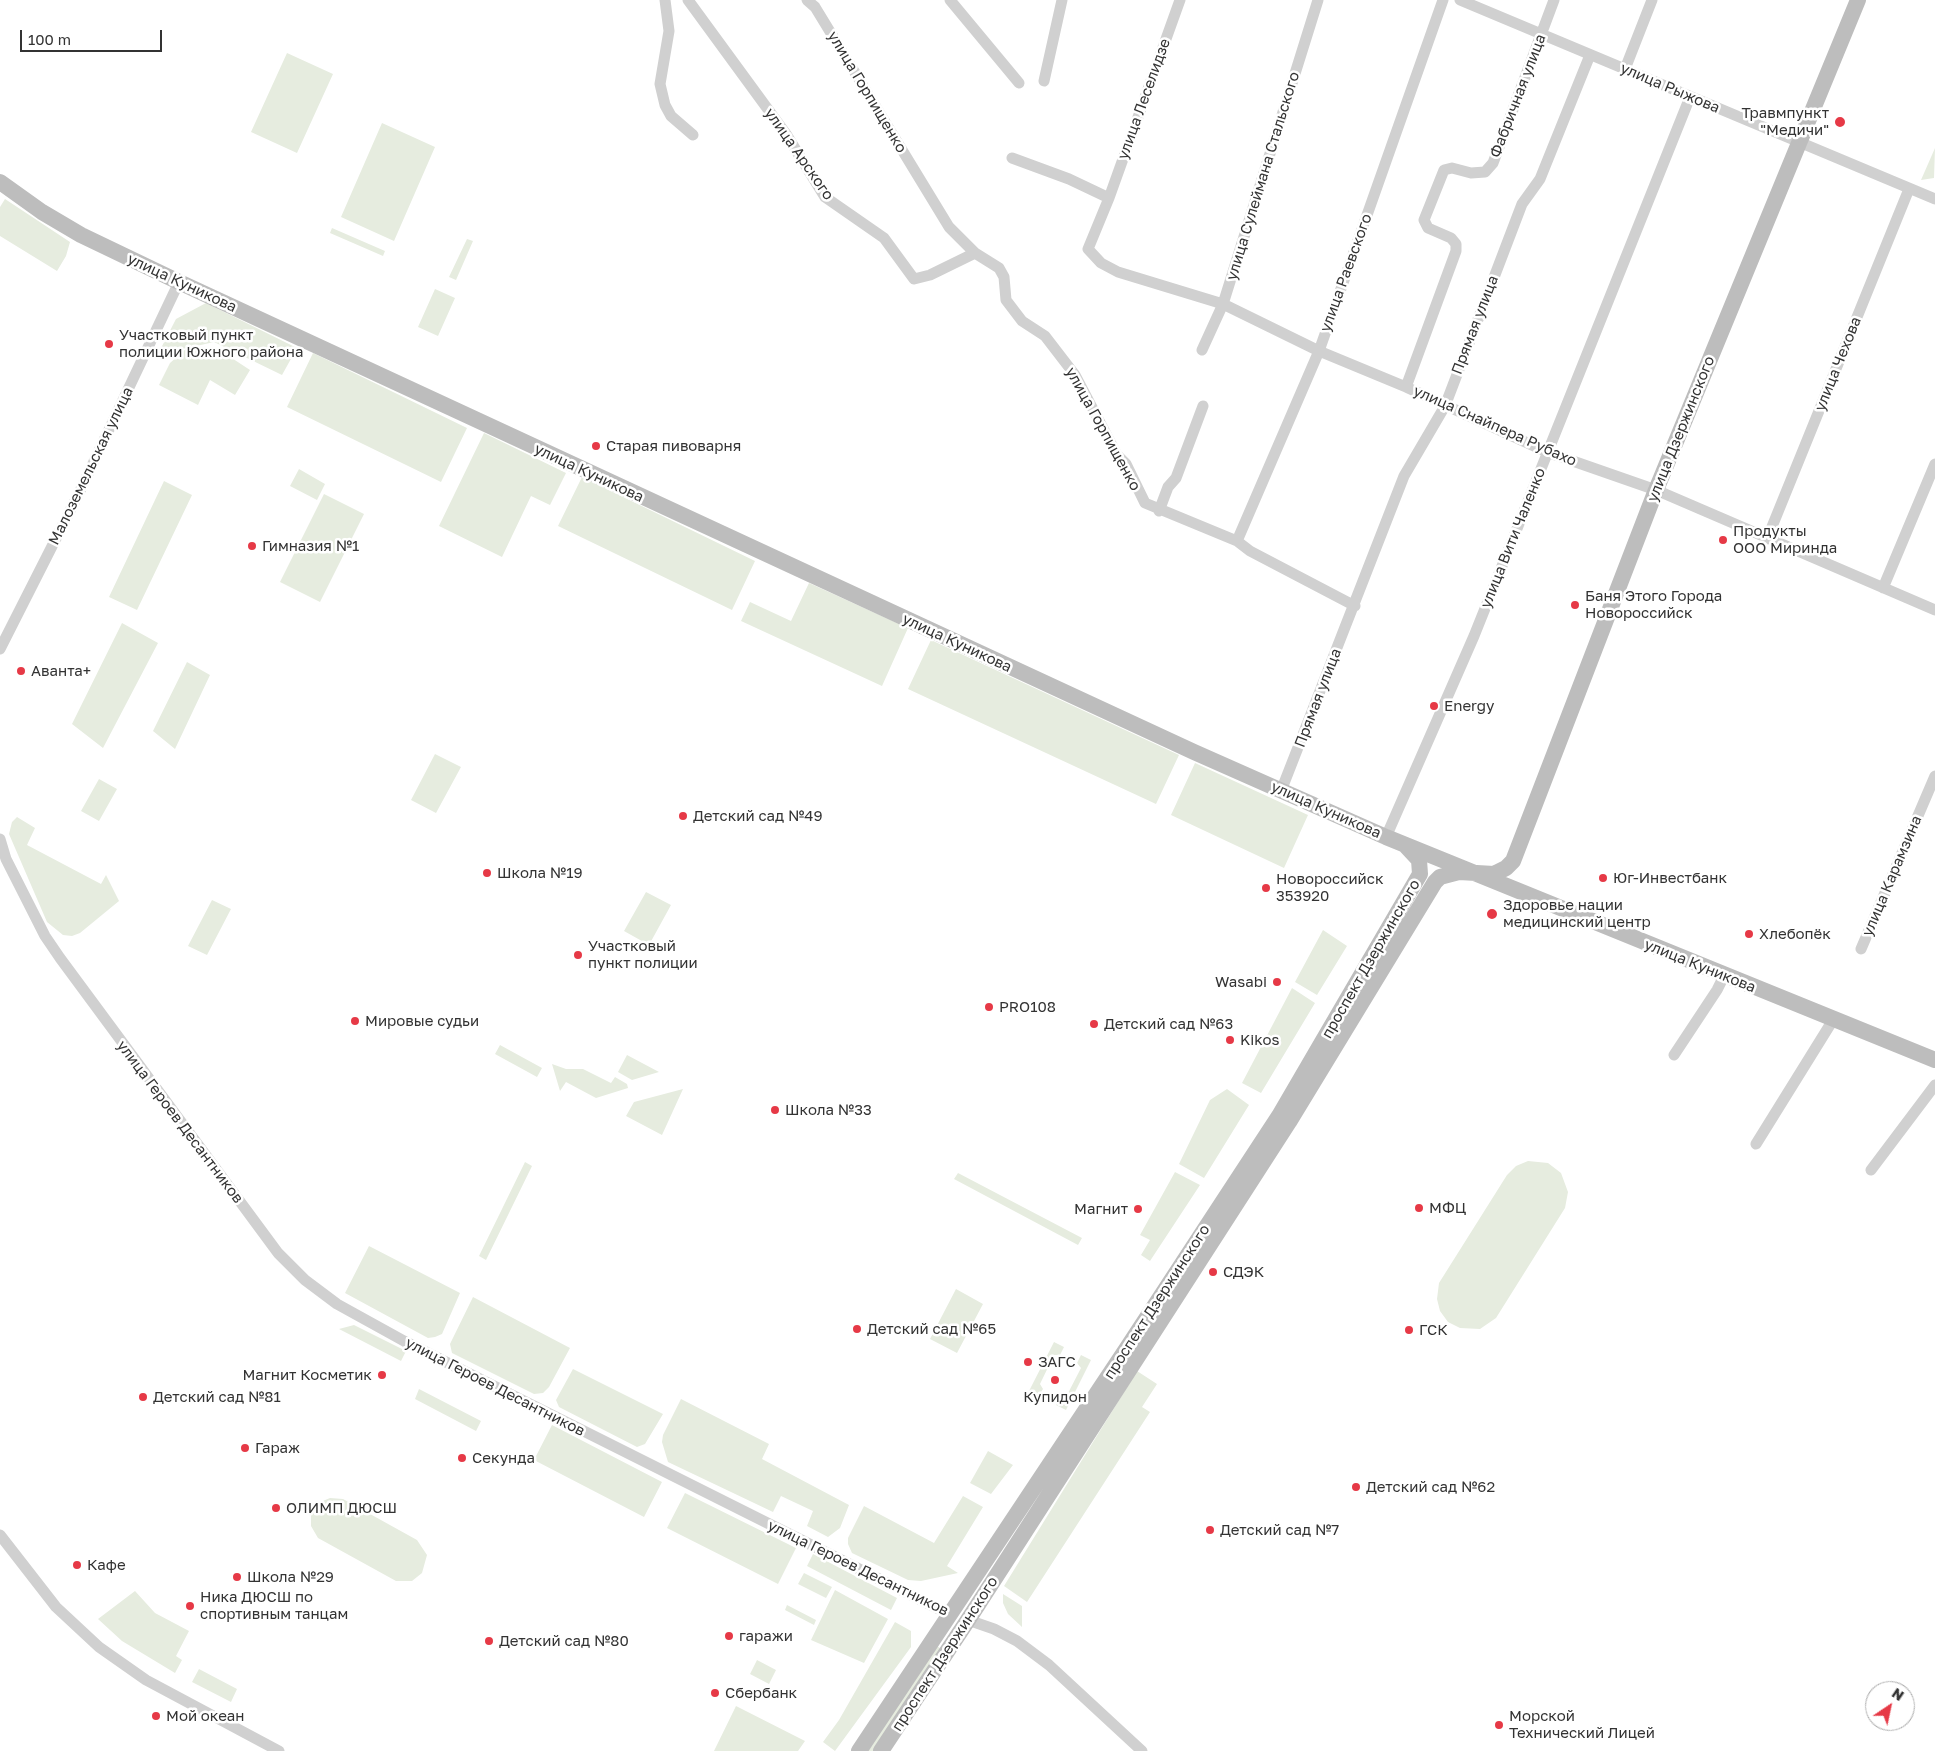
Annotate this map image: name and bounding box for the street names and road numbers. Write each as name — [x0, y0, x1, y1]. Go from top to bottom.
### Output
street label: улица Горпищенко — [824, 28, 910, 156]
street label: Фабричная улица — [1486, 32, 1550, 160]
street label: улица Леселидзе — [1114, 36, 1174, 162]
street label: улица Рыжова — [1618, 59, 1722, 117]
street label: улица Сулеймана Стальского — [1223, 70, 1303, 282]
street label: улица Арского — [761, 105, 837, 203]
street label: улица Раевского — [1316, 211, 1376, 335]
street label: улица Куникова — [124, 250, 240, 316]
street label: Прямая улица — [1448, 273, 1502, 377]
street label: улица Чехова — [1811, 314, 1865, 414]
street label: улица Дзержинского — [1644, 354, 1718, 504]
street label: улица Горпищенко — [1062, 364, 1144, 494]
street label: улица Снайпера Рубахо — [1411, 382, 1579, 470]
street label: Малоземельская улица — [45, 384, 137, 548]
street label: улица Куникова — [531, 440, 647, 506]
street label: улица Вити Чаленко — [1477, 465, 1549, 611]
street label: улица Куникова — [899, 610, 1015, 676]
street label: Прямая улица — [1291, 646, 1345, 750]
street label: улица Куникова — [1268, 778, 1384, 842]
street label: улица Карамзина — [1858, 813, 1926, 939]
street label: проспект Дзержинского — [1318, 876, 1424, 1042]
street label: улица Куникова — [1642, 935, 1758, 997]
street label: улица Героев Десантников — [113, 1037, 247, 1207]
street label: проспект Дзержинского — [1100, 1221, 1214, 1383]
street label: улица Героев Десантников — [402, 1334, 588, 1440]
street label: улица Героев Десантников — [765, 1516, 951, 1620]
street label: проспект Дзержинского — [888, 1573, 1002, 1735]

